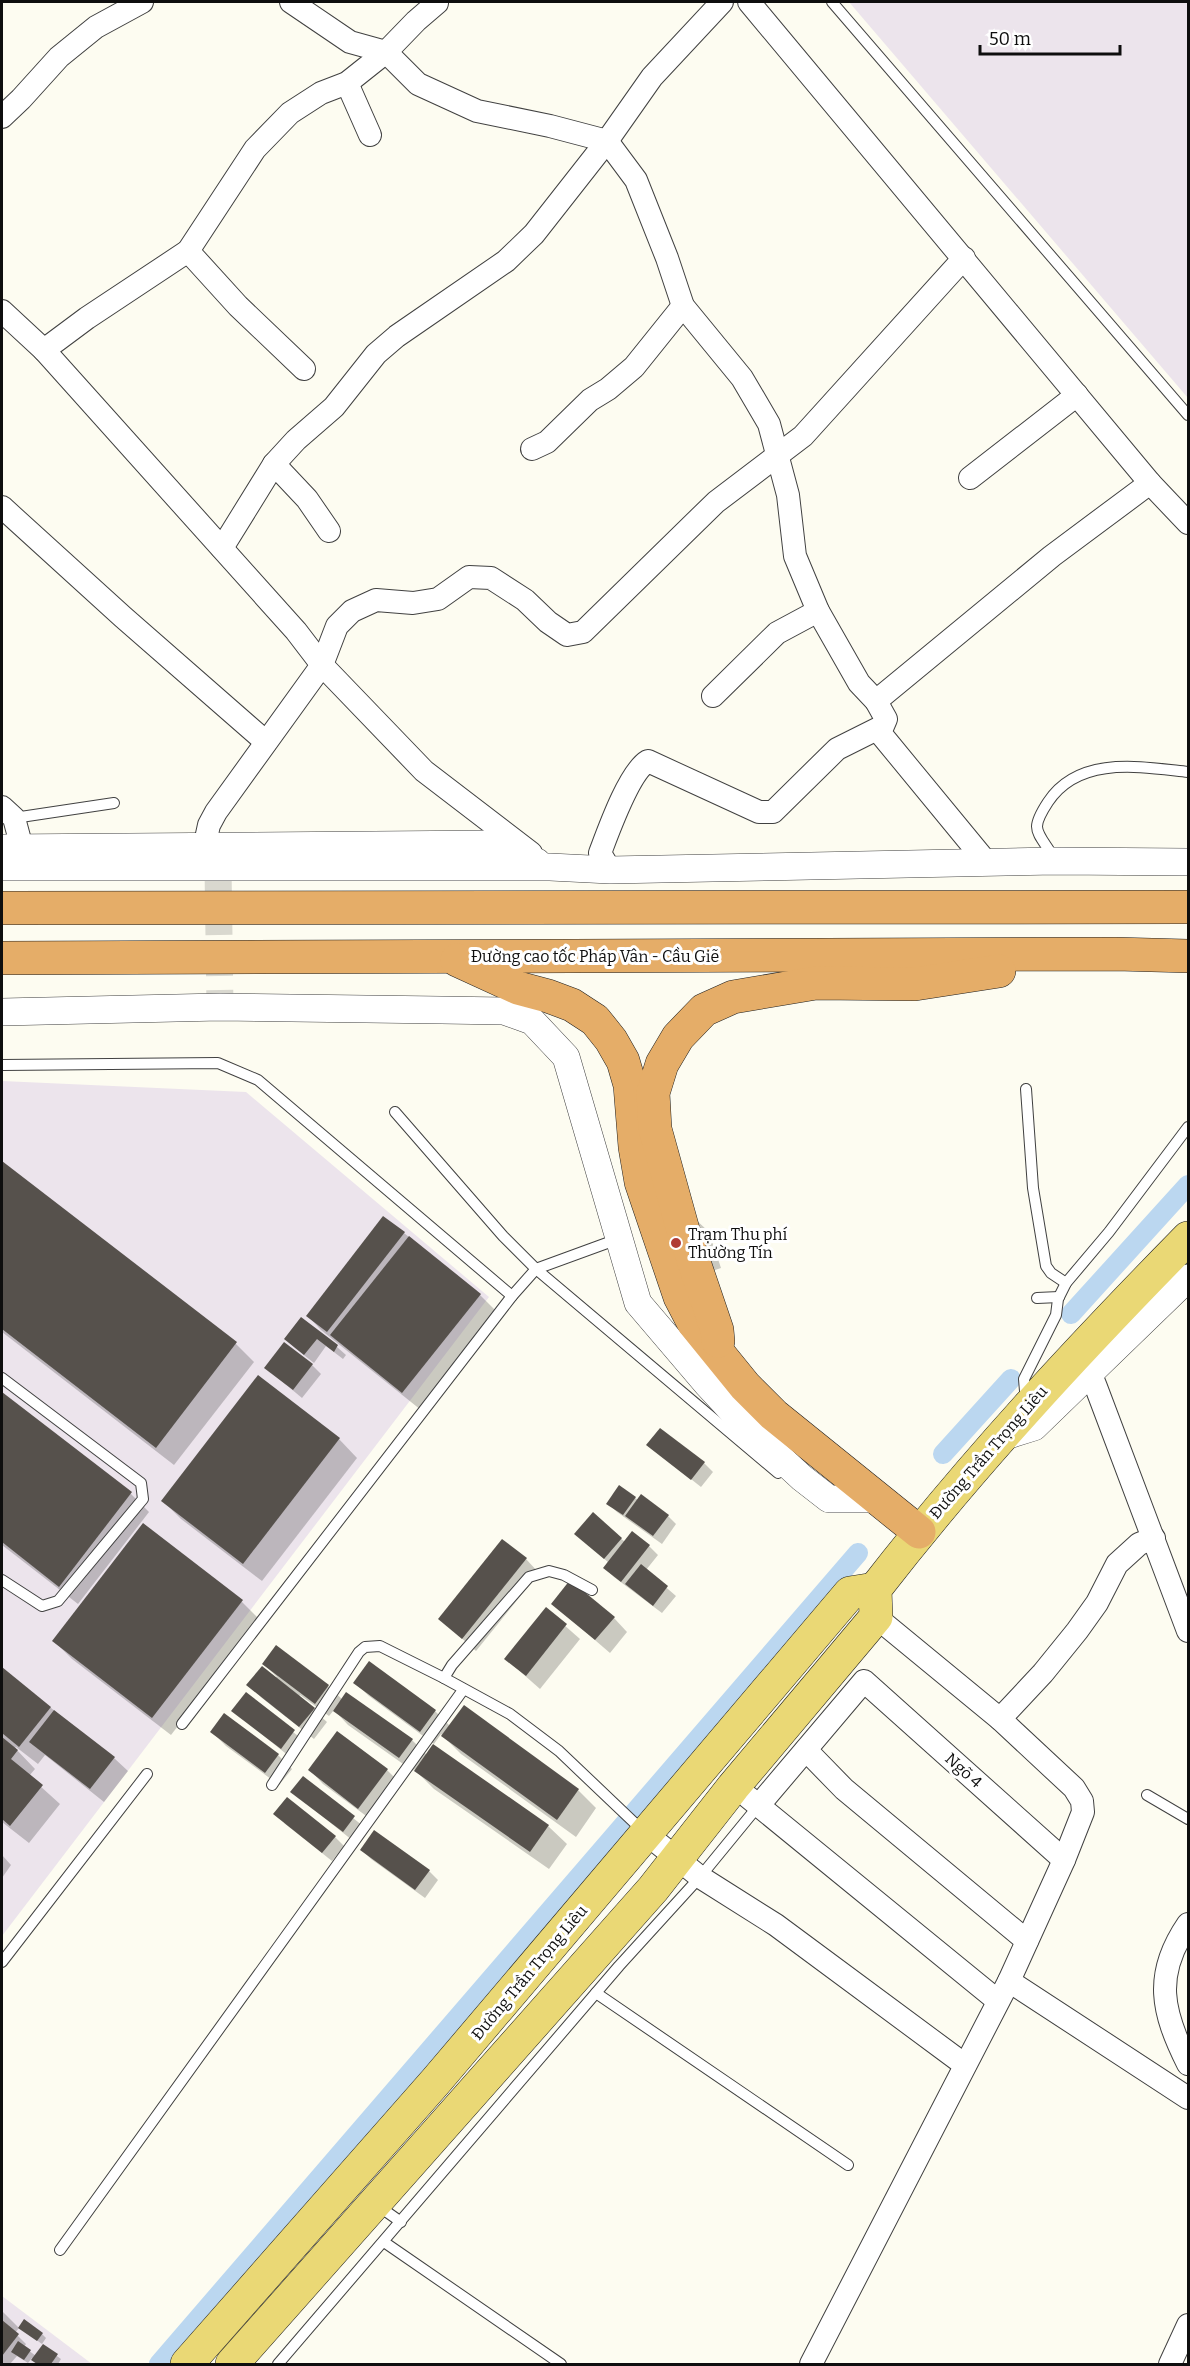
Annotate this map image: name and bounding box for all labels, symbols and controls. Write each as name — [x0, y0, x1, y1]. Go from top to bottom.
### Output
scale bar — [980, 18, 1120, 56]
text: 50 m — [989, 28, 1031, 50]
street label: Đường cao tốc Pháp Vân - Cầu Giẽ — [471, 946, 719, 966]
place label: Trạm Thu phí Thường Tín — [688, 1225, 788, 1262]
marker: Trạm Thu phí Thường Tín — [669, 1236, 683, 1250]
street label: Đường Trần Trọng Liêu — [925, 1381, 1051, 1523]
street label: Ngõ 4 — [941, 1749, 986, 1792]
street label: Đường Trần Trọng Liêu — [467, 1900, 591, 2043]

